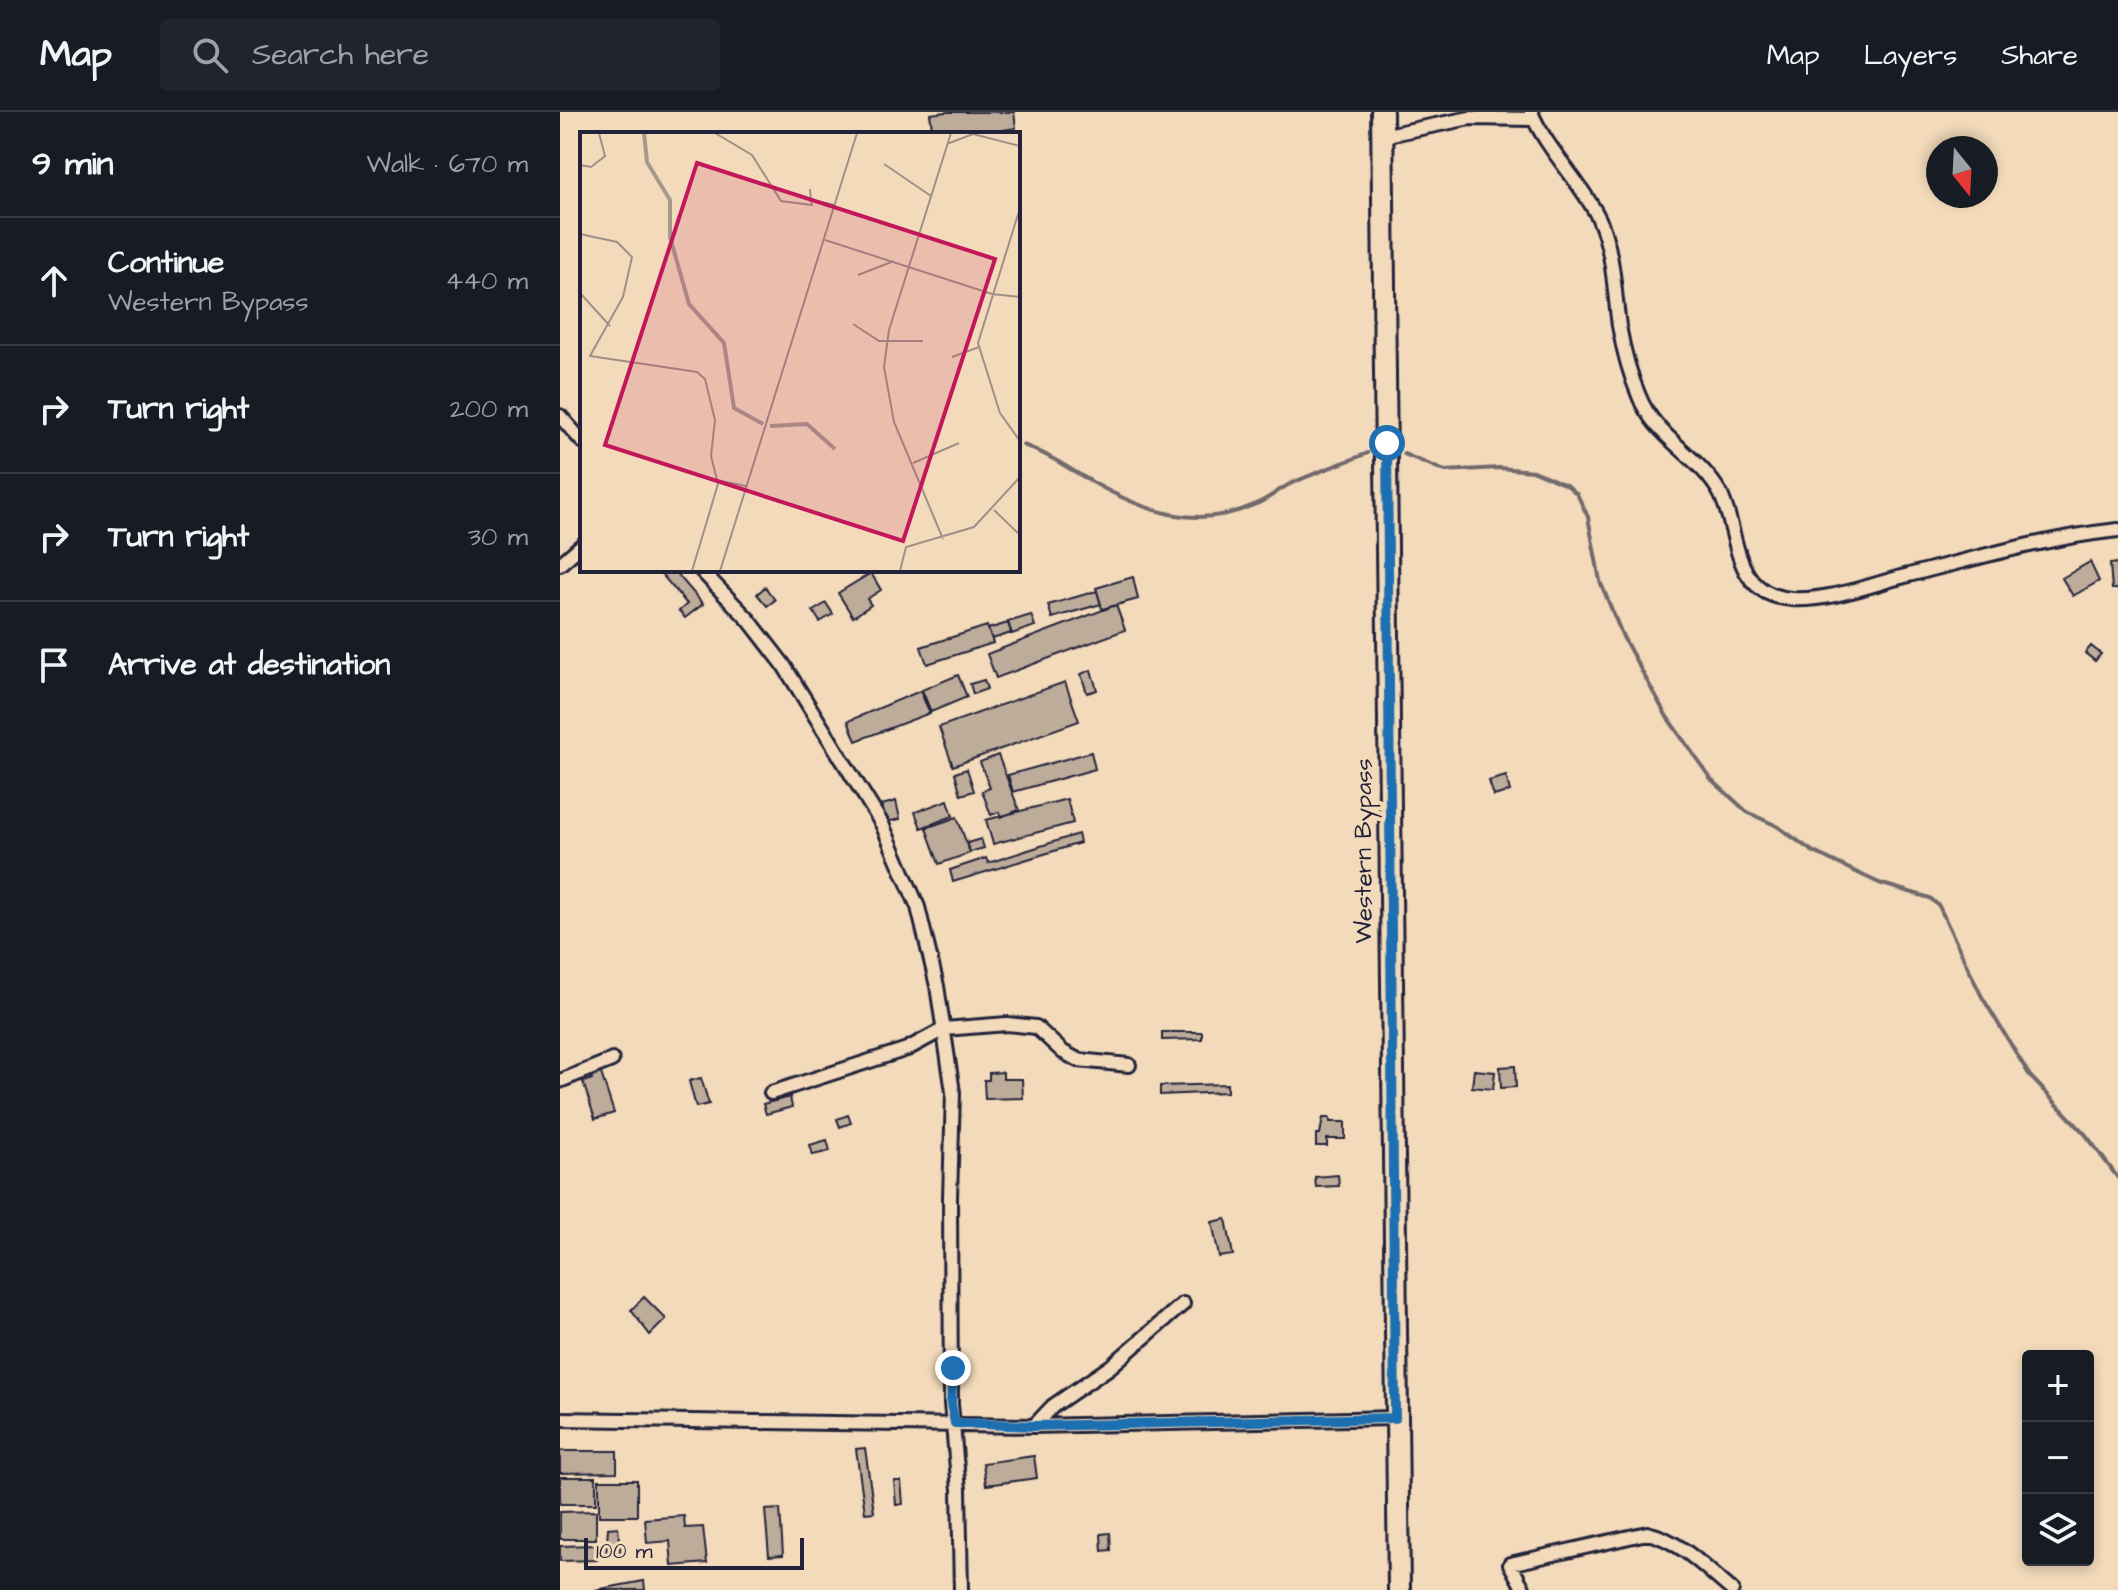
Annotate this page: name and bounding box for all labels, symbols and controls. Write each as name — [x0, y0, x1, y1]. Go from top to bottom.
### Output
search box — [160, 19, 720, 91]
text: Map — [40, 29, 112, 81]
icon: search — [188, 33, 232, 77]
text: Search here — [252, 34, 429, 76]
text: Map — [1767, 36, 1820, 75]
text: Layers — [1864, 36, 1957, 75]
text: Share — [2001, 36, 2078, 75]
inset map — [580, 132, 1020, 572]
north arrow — [1926, 136, 1998, 208]
text: 9 min — [32, 140, 114, 188]
text: Walk · 670 m — [366, 146, 528, 182]
text: Continue — [108, 242, 224, 284]
icon: ahead — [32, 259, 76, 303]
text: 440 m — [446, 263, 528, 299]
text: Western Bypass — [108, 284, 308, 320]
icon: right — [32, 387, 76, 431]
text: Turn right — [108, 388, 249, 430]
text: 200 m — [450, 391, 528, 427]
route start — [1369, 425, 1405, 461]
icon: right — [32, 515, 76, 559]
text: Turn right — [108, 516, 249, 558]
text: 30 m — [468, 519, 528, 555]
icon: arrive — [32, 643, 76, 687]
text: Arrive at destination — [108, 644, 390, 686]
street label: Western Bypass — [1347, 758, 1382, 944]
route end — [935, 1350, 971, 1386]
map controls — [2022, 1350, 2094, 1566]
button: + — [2022, 1350, 2094, 1422]
button: − — [2022, 1422, 2094, 1494]
button: layers — [2022, 1494, 2094, 1566]
scale bar — [584, 1534, 804, 1570]
text: 100 m — [596, 1536, 653, 1567]

